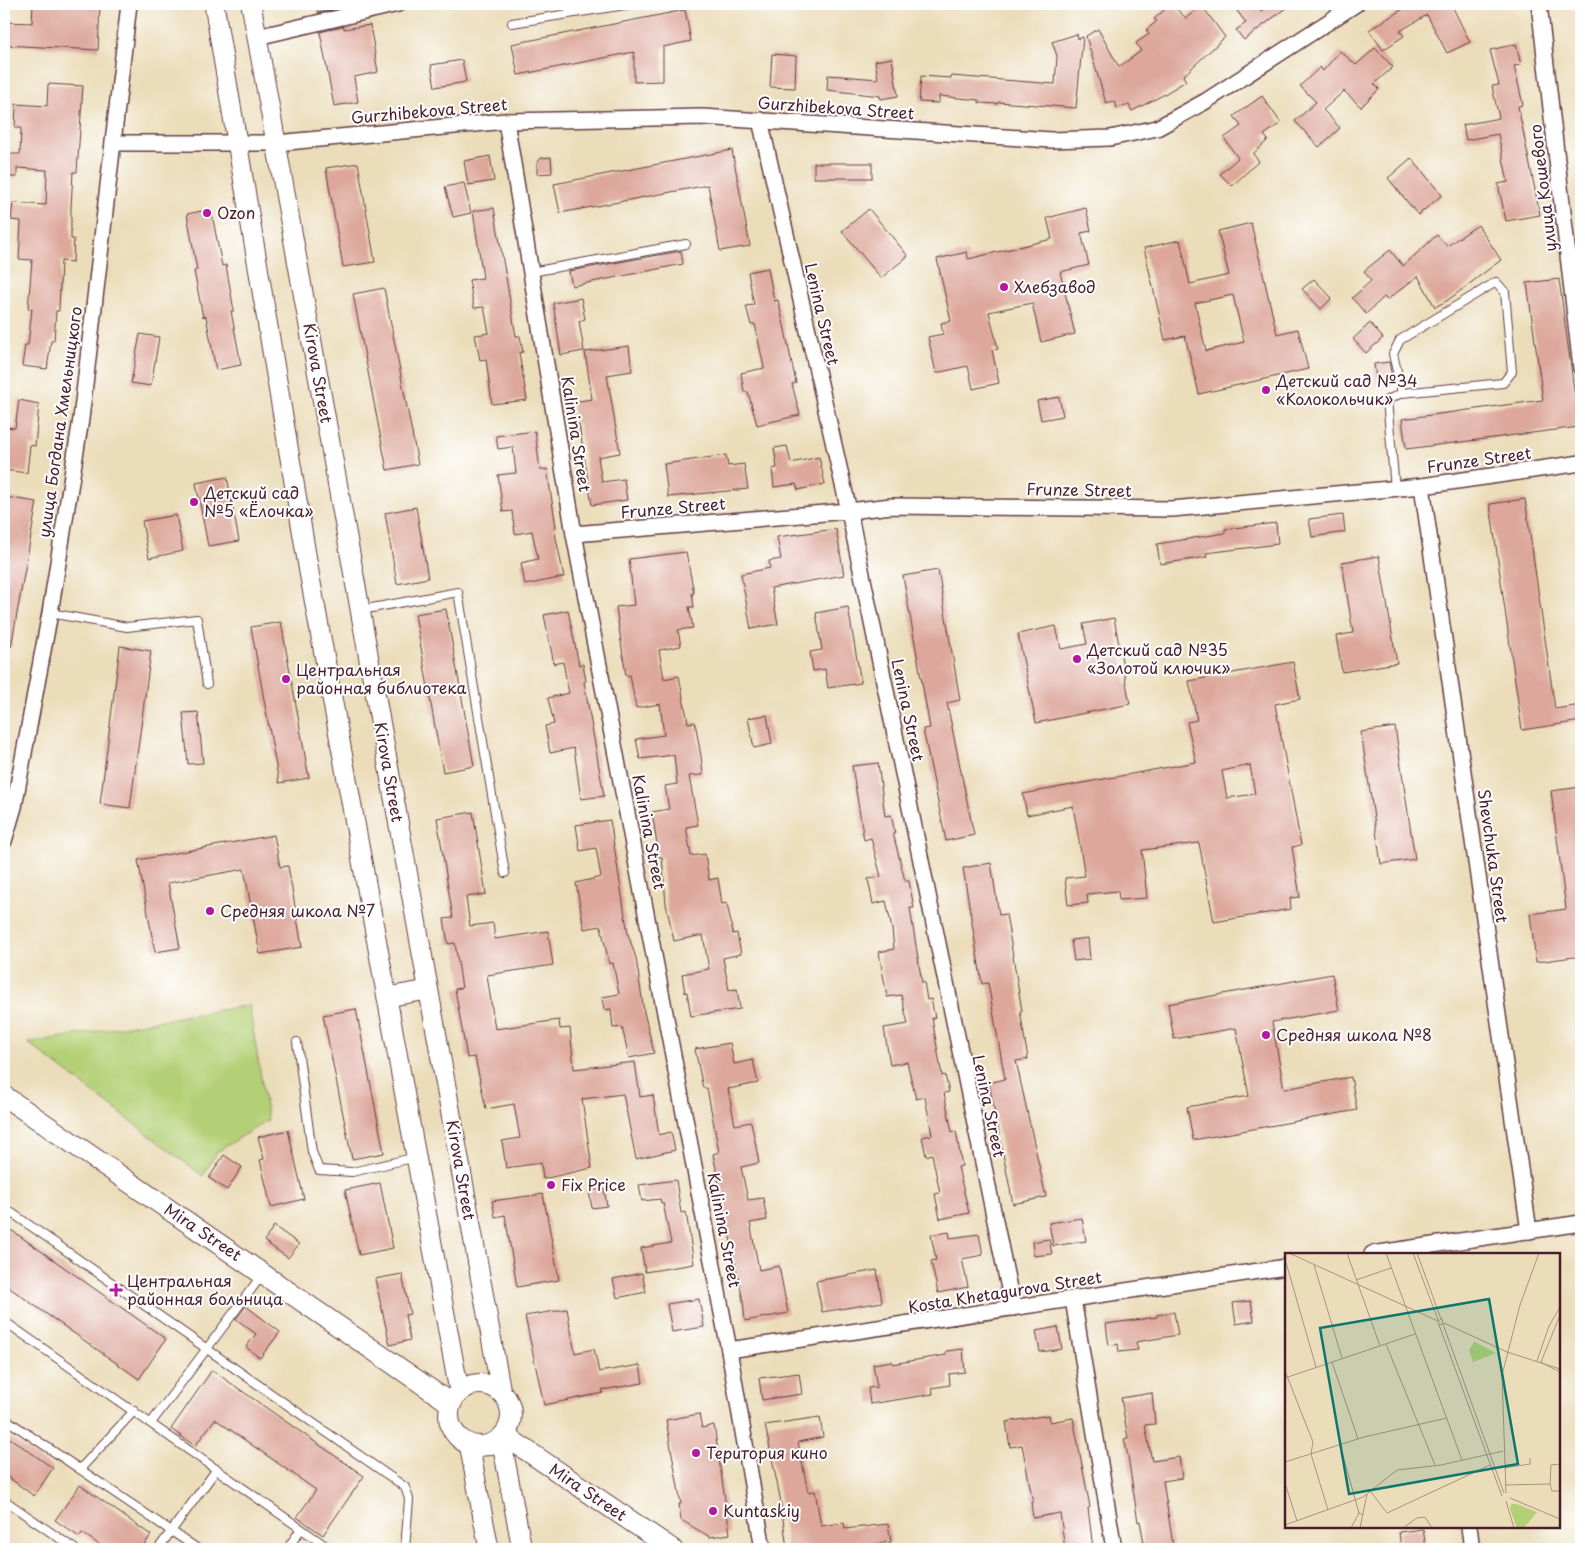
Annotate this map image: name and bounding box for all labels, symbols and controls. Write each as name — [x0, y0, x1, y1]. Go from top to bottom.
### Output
street label: Gurzhibekova Street — [757, 90, 916, 124]
street label: Gurzhibekova Street — [350, 91, 509, 129]
street label: улица Кошевого — [1522, 123, 1562, 253]
place label: Ozon — [217, 200, 255, 224]
marker: Ozon — [201, 207, 213, 219]
street label: Lenina Street — [800, 260, 847, 368]
place label: Хлебзавод — [1014, 274, 1096, 298]
marker: Хлебзавод — [998, 281, 1010, 293]
street label: улица Богдана Хмельницкого — [31, 305, 87, 539]
street label: Kirova Street — [298, 321, 340, 425]
place label: Детский сад №34 «Колокольчик» — [1275, 368, 1418, 410]
street label: Kalinina Street — [556, 374, 598, 494]
marker: Детский сад №34 «Колокольчик» — [1260, 384, 1272, 396]
street label: Frunze Street — [1425, 440, 1533, 478]
street label: Frunze Street — [1026, 476, 1132, 502]
place label: Детский сад №5 «Ёлочка» — [203, 480, 314, 522]
street label: Frunze Street — [619, 490, 727, 524]
marker: Детский сад №5 «Ёлочка» — [188, 496, 200, 508]
place label: Детский сад №35 «Золотой ключик» — [1086, 637, 1231, 679]
marker: Детский сад №35 «Золотой ключик» — [1071, 653, 1083, 665]
street label: Lenina Street — [886, 656, 932, 764]
place label: Центральная районная библиотека — [296, 657, 467, 699]
marker: Центральная районная библиотека — [280, 673, 292, 685]
street label: Kirova Street — [369, 720, 411, 824]
street label: Kalinina Street — [627, 772, 673, 892]
street label: Shevchuka Street — [1473, 788, 1515, 925]
place label: Средняя школа №7 — [220, 898, 375, 922]
marker: Средняя школа №7 — [204, 905, 216, 917]
place label: Средняя школа №8 — [1276, 1022, 1432, 1046]
marker: Средняя школа №8 — [1260, 1029, 1272, 1041]
street label: Lenina Street — [967, 1052, 1013, 1160]
street label: Kirova Street — [441, 1118, 483, 1222]
street label: Kalinina Street — [702, 1170, 748, 1290]
place label: Fix Price — [561, 1172, 626, 1196]
marker: Fix Price — [545, 1179, 557, 1191]
street label: Mira Street — [160, 1196, 247, 1266]
inset map — [1285, 1253, 1560, 1528]
street label: Kosta Khetagurova Street — [906, 1264, 1104, 1318]
place label: Центральная районная больница — [127, 1268, 283, 1310]
marker: Центральная районная больница — [109, 1283, 123, 1297]
place label: Територия кино — [706, 1440, 828, 1464]
marker: Територия кино — [690, 1447, 702, 1459]
street label: Mira Street — [545, 1456, 632, 1526]
place label: Kuntaskiy — [723, 1498, 800, 1522]
marker: Kuntaskiy — [707, 1505, 719, 1517]

